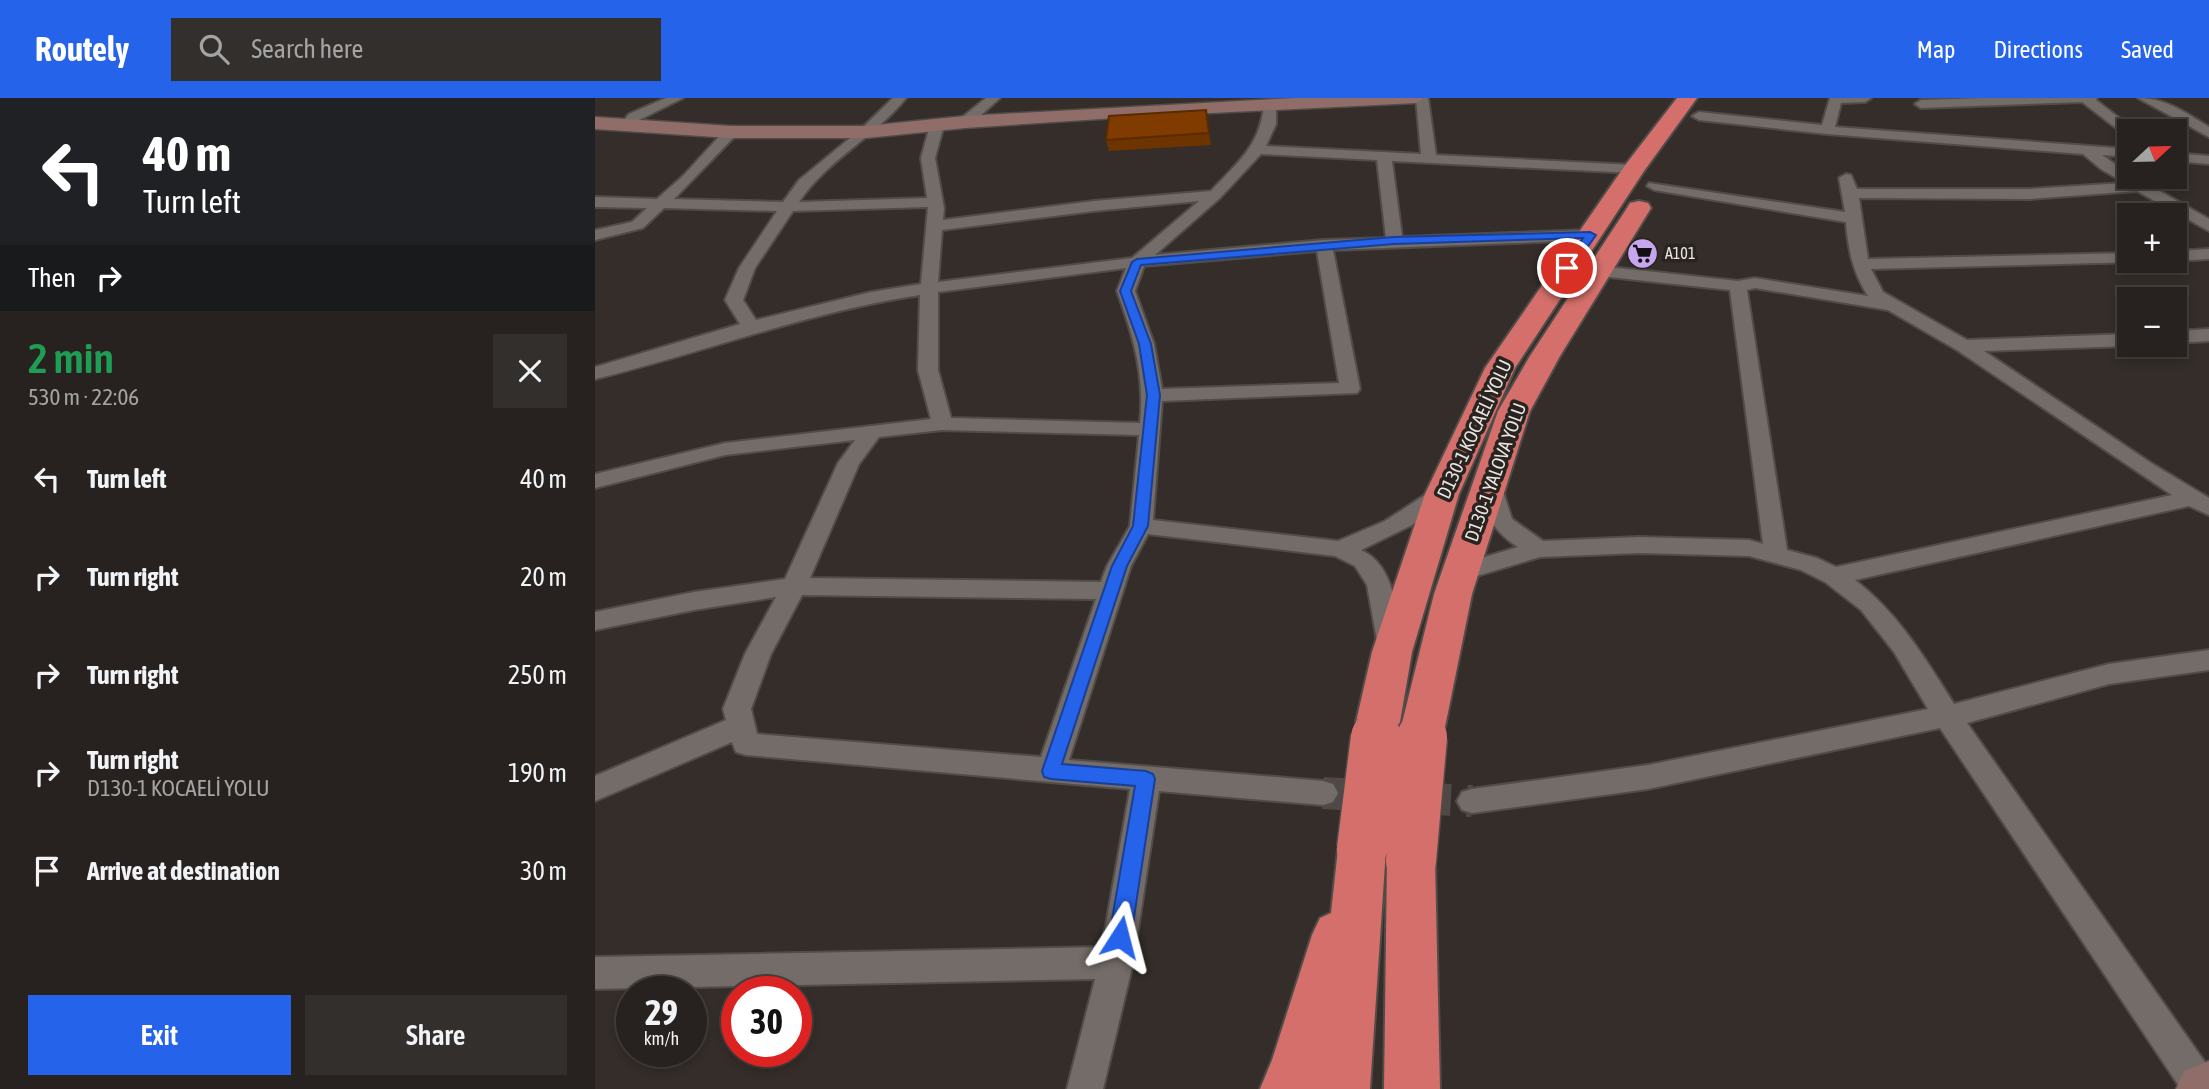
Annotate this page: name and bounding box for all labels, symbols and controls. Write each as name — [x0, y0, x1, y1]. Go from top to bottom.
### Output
search box — [171, 18, 661, 81]
text: Routely — [35, 30, 129, 68]
icon: search — [195, 30, 233, 68]
text: Search here — [251, 34, 363, 64]
text: Map — [1917, 36, 1955, 63]
text: Directions — [1993, 36, 2083, 63]
text: Saved — [2121, 36, 2174, 63]
north arrow — [2117, 119, 2187, 189]
map controls — [2117, 119, 2187, 357]
text: 40 m — [143, 125, 231, 181]
icon: left — [28, 126, 119, 217]
text: Turn left — [143, 183, 241, 220]
button: + — [2117, 203, 2187, 273]
supermarket icon: A101 — [1625, 236, 1659, 270]
pin — [1537, 238, 1597, 298]
place label: A101 — [1665, 244, 1695, 262]
icon: arrive — [1548, 249, 1586, 287]
icon: right — [90, 259, 128, 297]
text: Then — [28, 263, 76, 293]
button: − — [2117, 287, 2187, 357]
text: 2 min — [28, 334, 114, 382]
button: close — [493, 334, 567, 408]
street label: D130-1 KOCAELİ YOLU — [1432, 356, 1516, 502]
text: 530 m · 22:06 — [28, 384, 139, 410]
street label: D130-1 YALOVA YOLU — [1460, 400, 1530, 544]
icon: left — [28, 460, 66, 498]
text: Turn left — [87, 464, 167, 494]
text: 40 m — [520, 464, 567, 494]
icon: right — [28, 558, 66, 596]
text: Turn right — [87, 562, 178, 592]
text: 20 m — [520, 562, 567, 592]
icon: right — [28, 656, 66, 694]
text: Turn right — [87, 660, 178, 690]
text: 250 m — [508, 660, 567, 690]
text: Turn right — [87, 745, 178, 775]
icon: right — [28, 754, 66, 792]
text: 190 m — [508, 758, 567, 788]
text: D130-1 KOCAELİ YOLU — [87, 775, 270, 801]
icon: arrive — [28, 852, 66, 890]
text: Arrive at destination — [87, 856, 280, 886]
text: 30 m — [520, 856, 567, 886]
position arrow — [1083, 900, 1157, 974]
speed limit sign: 30 — [721, 976, 812, 1067]
text: 29 — [645, 992, 678, 1032]
button: Exit — [28, 995, 291, 1075]
button: Share — [305, 995, 567, 1075]
text: km/h — [644, 1028, 679, 1049]

